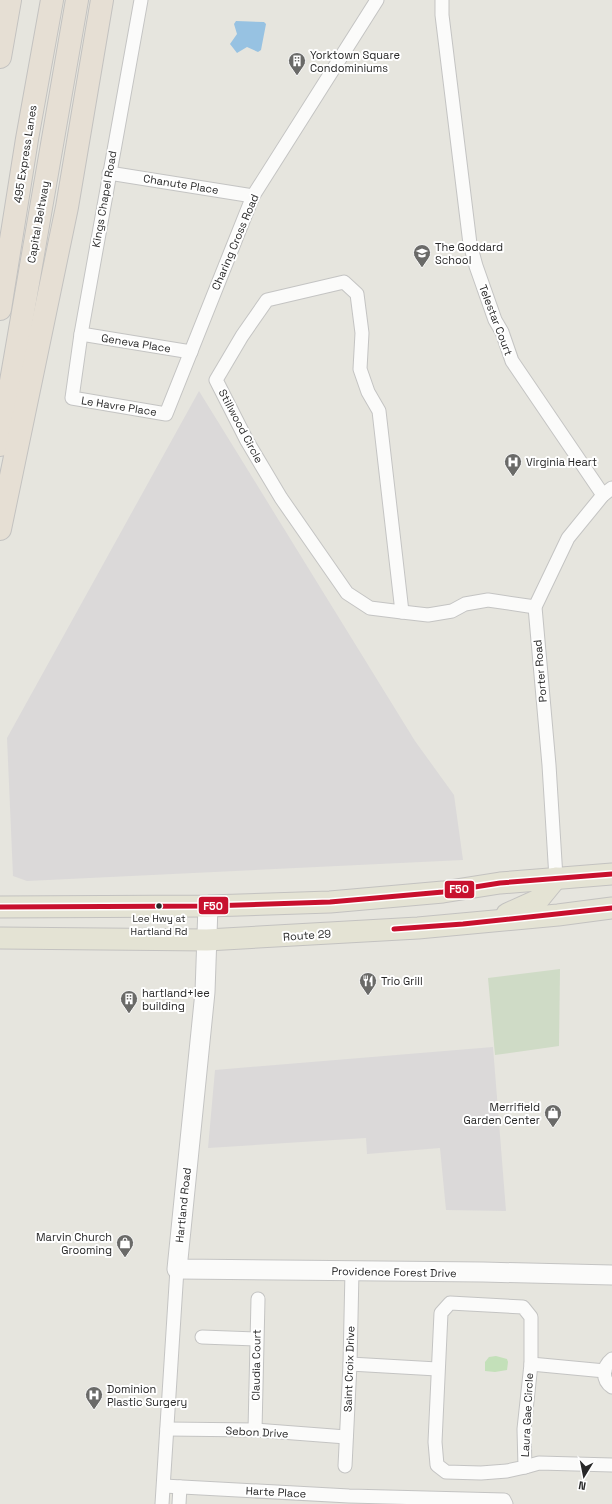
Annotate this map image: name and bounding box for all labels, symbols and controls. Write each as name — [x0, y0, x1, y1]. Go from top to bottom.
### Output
place label: Yorktown Square Condominiums — [310, 48, 400, 75]
building icon: Yorktown Square Condominiums — [287, 51, 307, 76]
street label: 495 Express Lanes — [10, 104, 40, 204]
street label: Kings Chapel Road — [89, 149, 119, 249]
street label: Chanute Place — [142, 171, 220, 197]
street label: Capital Beltway — [24, 180, 52, 264]
street label: Charing Cross Road — [208, 192, 262, 292]
place label: The Goddard School — [435, 240, 503, 267]
school or university icon: The Goddard School — [412, 243, 432, 268]
street label: Telestar Court — [476, 283, 516, 357]
street label: Geneva Place — [100, 331, 172, 355]
street label: Stillwood Circle — [216, 387, 266, 465]
street label: Le Havre Place — [80, 393, 158, 419]
hospital icon: Virginia Heart — [503, 452, 523, 477]
place label: Virginia Heart — [526, 455, 597, 469]
street label: Porter Road — [530, 639, 550, 703]
line badge: F50 — [444, 880, 475, 899]
text: F50 — [449, 882, 469, 896]
line badge: F50 — [198, 896, 229, 915]
text: F50 — [203, 899, 223, 913]
marker: Lee Hwy at Hartland Rd — [154, 901, 164, 911]
place label: Lee Hwy at Hartland Rd — [131, 912, 187, 938]
street label: Route 29 — [283, 926, 332, 944]
restaurant icon: Trio Grill — [358, 971, 378, 996]
place label: Trio Grill — [381, 974, 423, 988]
place label: hartland+lee building — [142, 986, 210, 1013]
building icon: hartland+lee building — [119, 989, 139, 1014]
place label: Merrifield Garden Center — [464, 1100, 540, 1127]
shop icon: Merrifield Garden Center — [543, 1103, 563, 1128]
street label: Hartland Road — [172, 1167, 194, 1243]
place label: Marvin Church Grooming — [36, 1230, 112, 1257]
shop icon: Marvin Church Grooming — [115, 1233, 135, 1258]
street label: Providence Forest Drive — [331, 1264, 457, 1280]
street label: Saint Croix Drive — [340, 1326, 358, 1412]
street label: Claudia Court — [248, 1329, 264, 1401]
street label: Laura Gae Circle — [518, 1373, 536, 1457]
place label: Dominion Plastic Surgery — [107, 1382, 187, 1409]
hospital icon: Dominion Plastic Surgery — [84, 1385, 104, 1410]
street label: Sebon Drive — [225, 1423, 289, 1441]
north arrow — [564, 1456, 604, 1496]
text: N — [577, 1478, 587, 1493]
street label: Harte Place — [245, 1483, 307, 1501]

